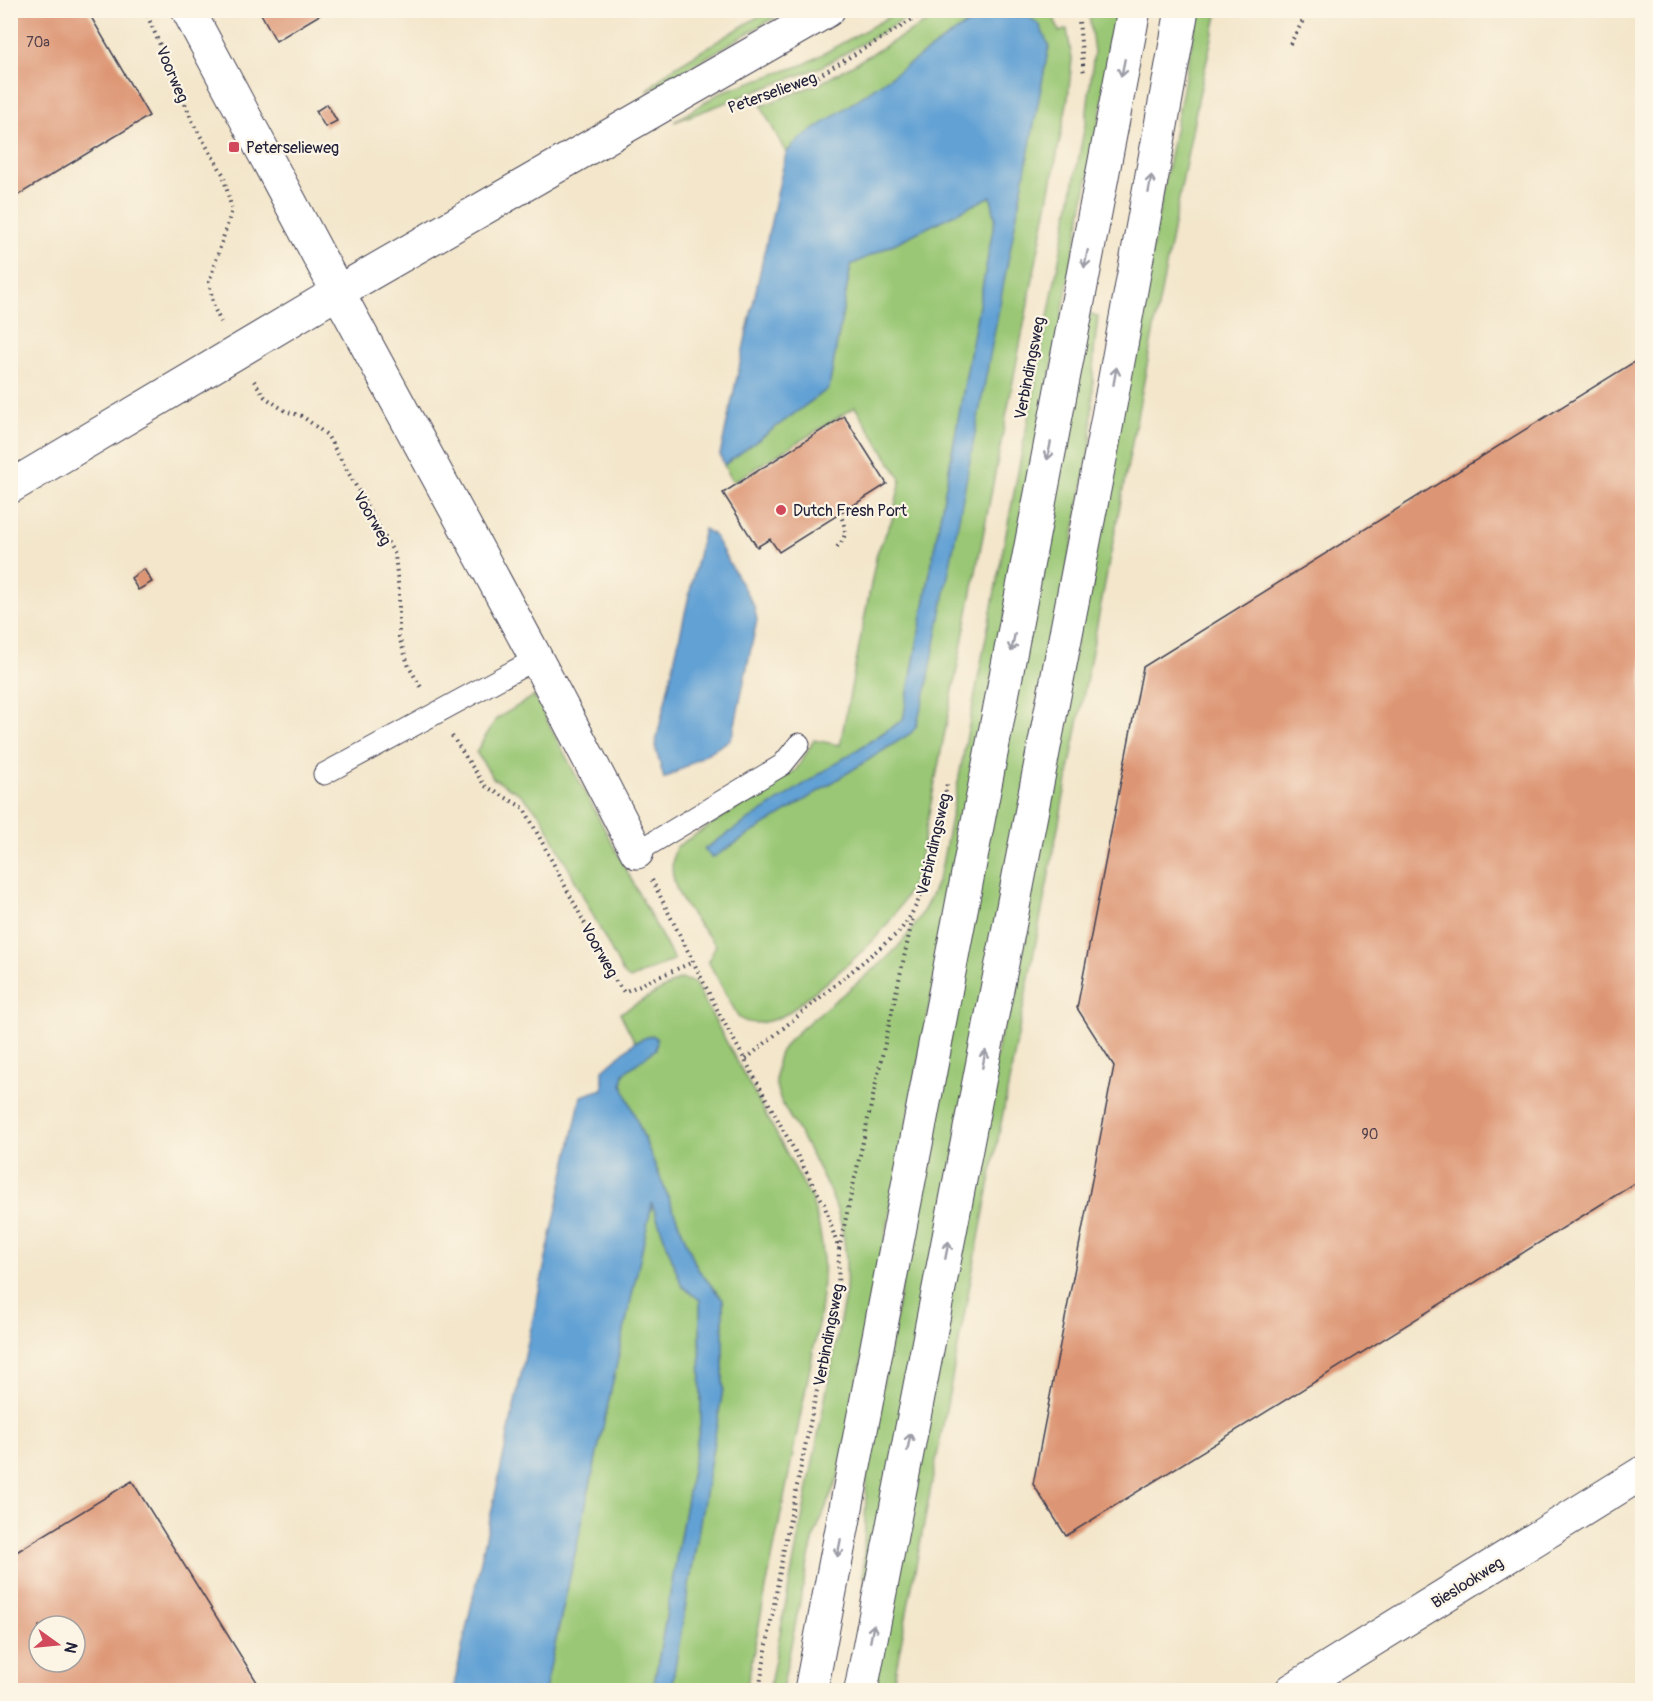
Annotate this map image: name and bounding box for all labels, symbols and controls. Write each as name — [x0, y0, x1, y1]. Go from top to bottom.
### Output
house number: 70a — [26, 34, 50, 51]
street label: Voorweg — [151, 43, 193, 106]
one-way arrow — [1117, 58, 1128, 77]
street label: Peterselieweg — [725, 68, 820, 118]
place label: Peterselieweg — [246, 138, 339, 158]
marker: Peterselieweg — [227, 140, 241, 154]
one-way arrow — [1145, 174, 1156, 194]
one-way arrow — [1080, 249, 1091, 269]
street label: Verbindingsweg — [1010, 315, 1050, 421]
one-way arrow — [1110, 366, 1121, 386]
one-way arrow — [1043, 441, 1054, 460]
street label: Voorweg — [349, 488, 396, 549]
place label: Dutch Fresh Port — [793, 501, 908, 521]
marker: Dutch Fresh Port — [774, 503, 788, 517]
one-way arrow — [1007, 632, 1018, 652]
street label: Verbindingsweg — [912, 791, 955, 897]
street label: Voorweg — [576, 920, 622, 981]
one-way arrow — [979, 1049, 990, 1069]
house number: 90 — [1362, 1126, 1378, 1143]
one-way arrow — [942, 1241, 953, 1260]
street label: Verbindingsweg — [809, 1282, 849, 1388]
one-way arrow — [904, 1432, 915, 1452]
one-way arrow — [833, 1538, 844, 1557]
street label: Bieslookweg — [1428, 1553, 1507, 1613]
north arrow — [27, 1614, 87, 1674]
one-way arrow — [867, 1624, 878, 1643]
text: N — [59, 1640, 82, 1656]

